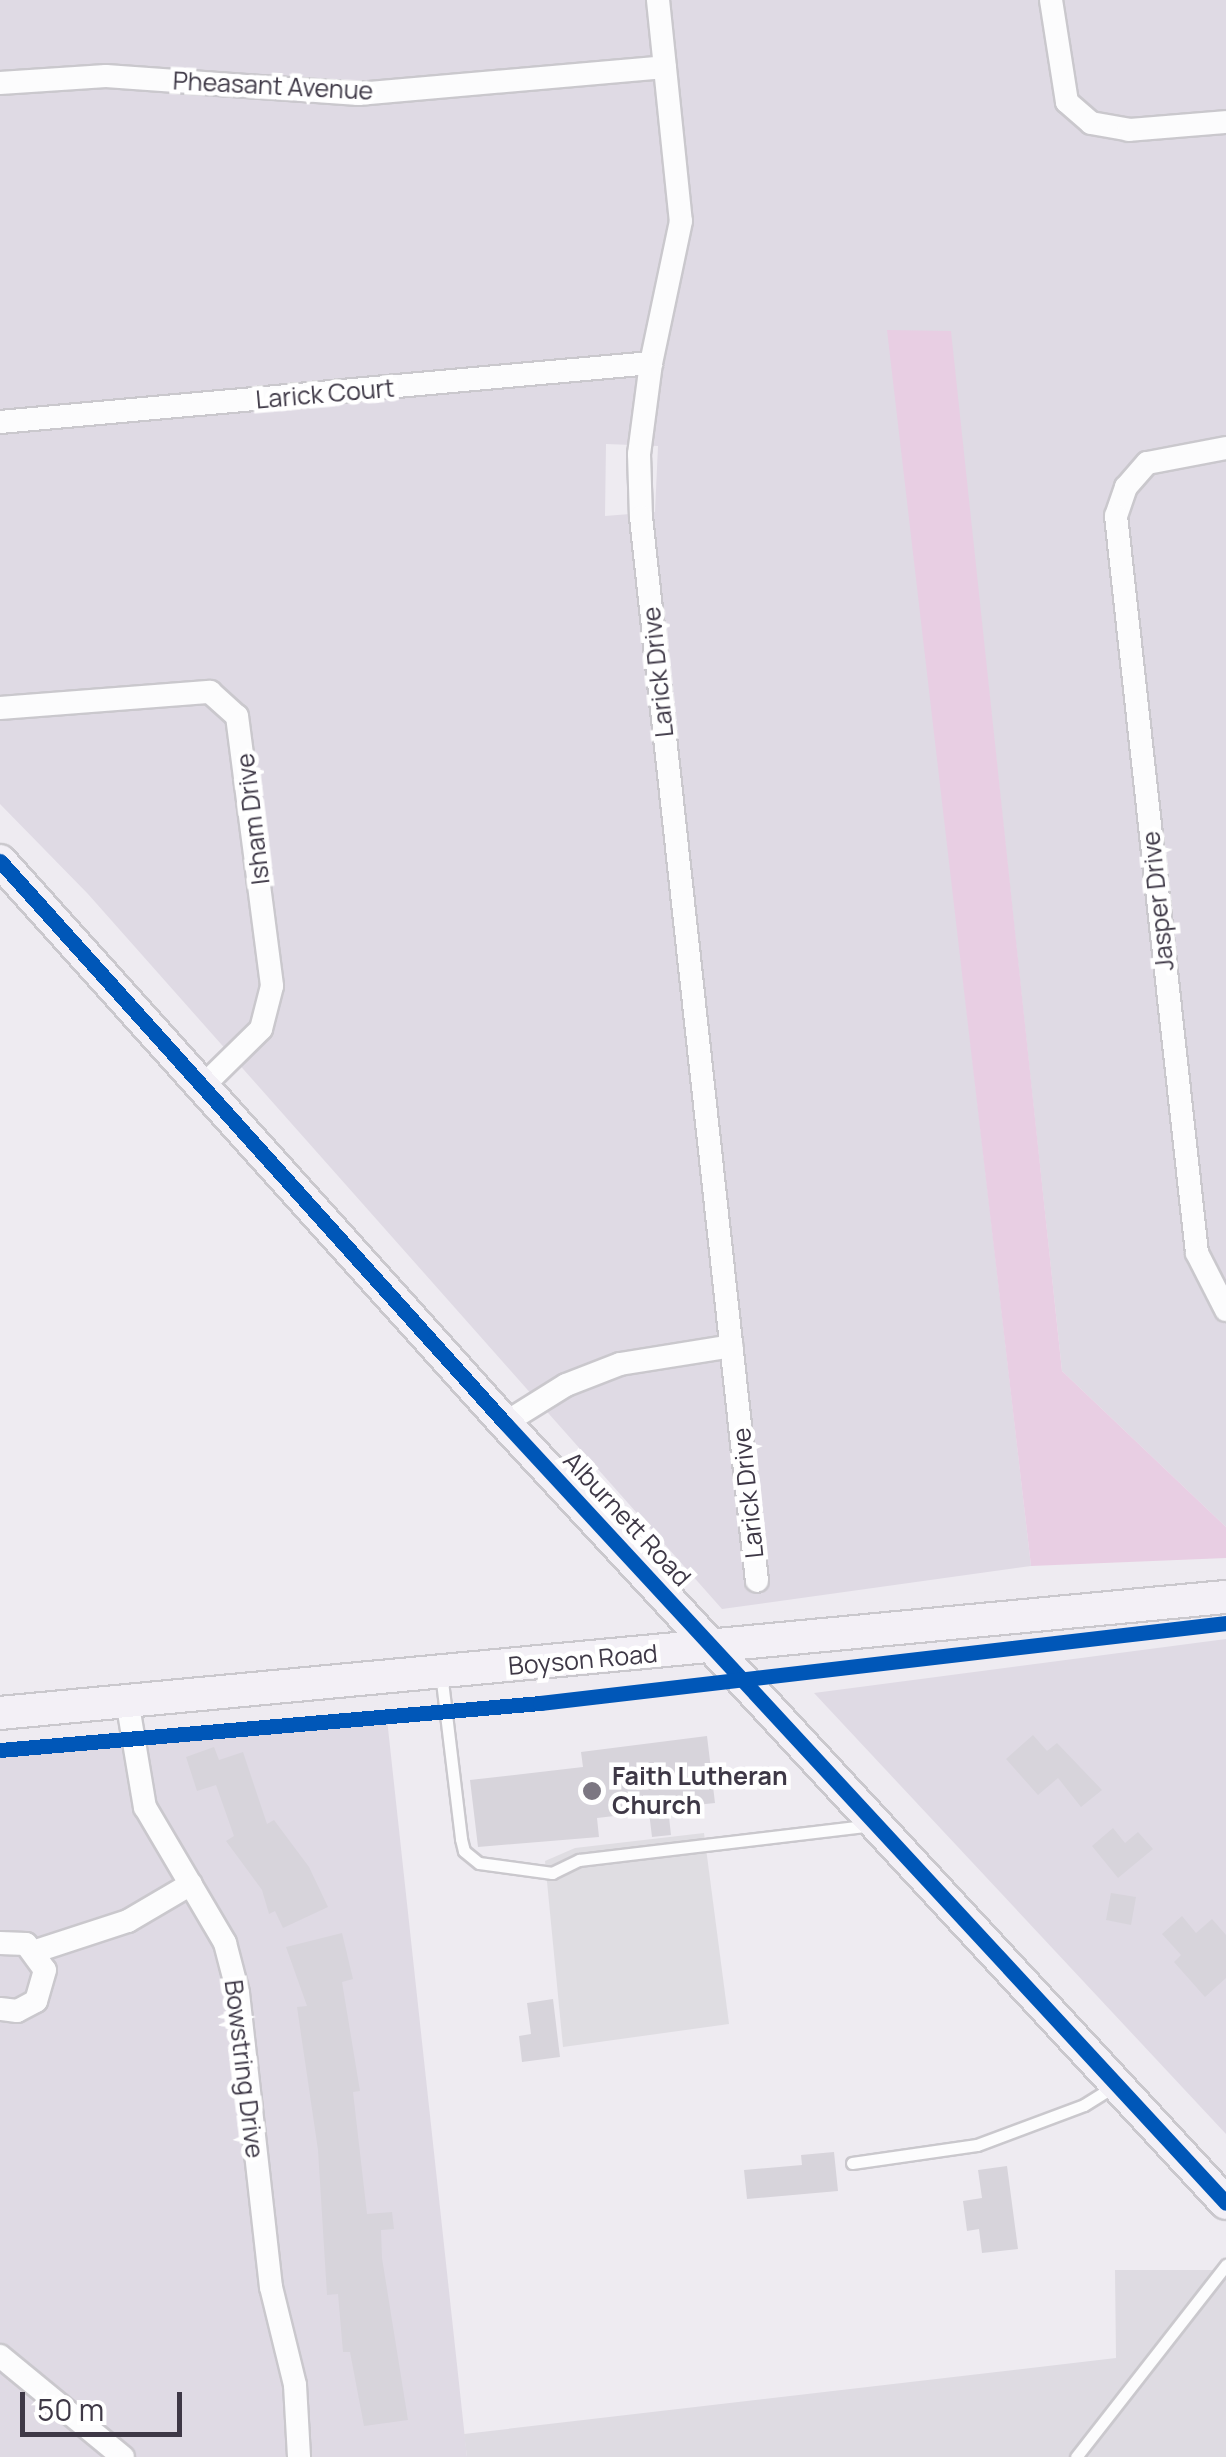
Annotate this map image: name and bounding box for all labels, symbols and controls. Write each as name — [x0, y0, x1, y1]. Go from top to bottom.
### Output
street label: Pheasant Avenue — [172, 66, 374, 106]
street label: Larick Court — [254, 373, 396, 415]
street label: Larick Drive — [636, 605, 680, 739]
street label: Isham Drive — [230, 751, 276, 887]
street label: Jasper Drive — [1136, 830, 1180, 972]
street label: Larick Drive — [726, 1426, 770, 1560]
street label: Alburnett Road — [557, 1446, 697, 1592]
street label: Boyson Road — [507, 1639, 659, 1681]
place label: Faith Lutheran Church — [612, 1762, 788, 1821]
marker: Faith Lutheran Church — [581, 1780, 603, 1802]
street label: Bowstring Drive — [218, 1978, 270, 2160]
scale bar — [25, 2372, 188, 2434]
text: 50 m — [37, 2389, 104, 2430]

